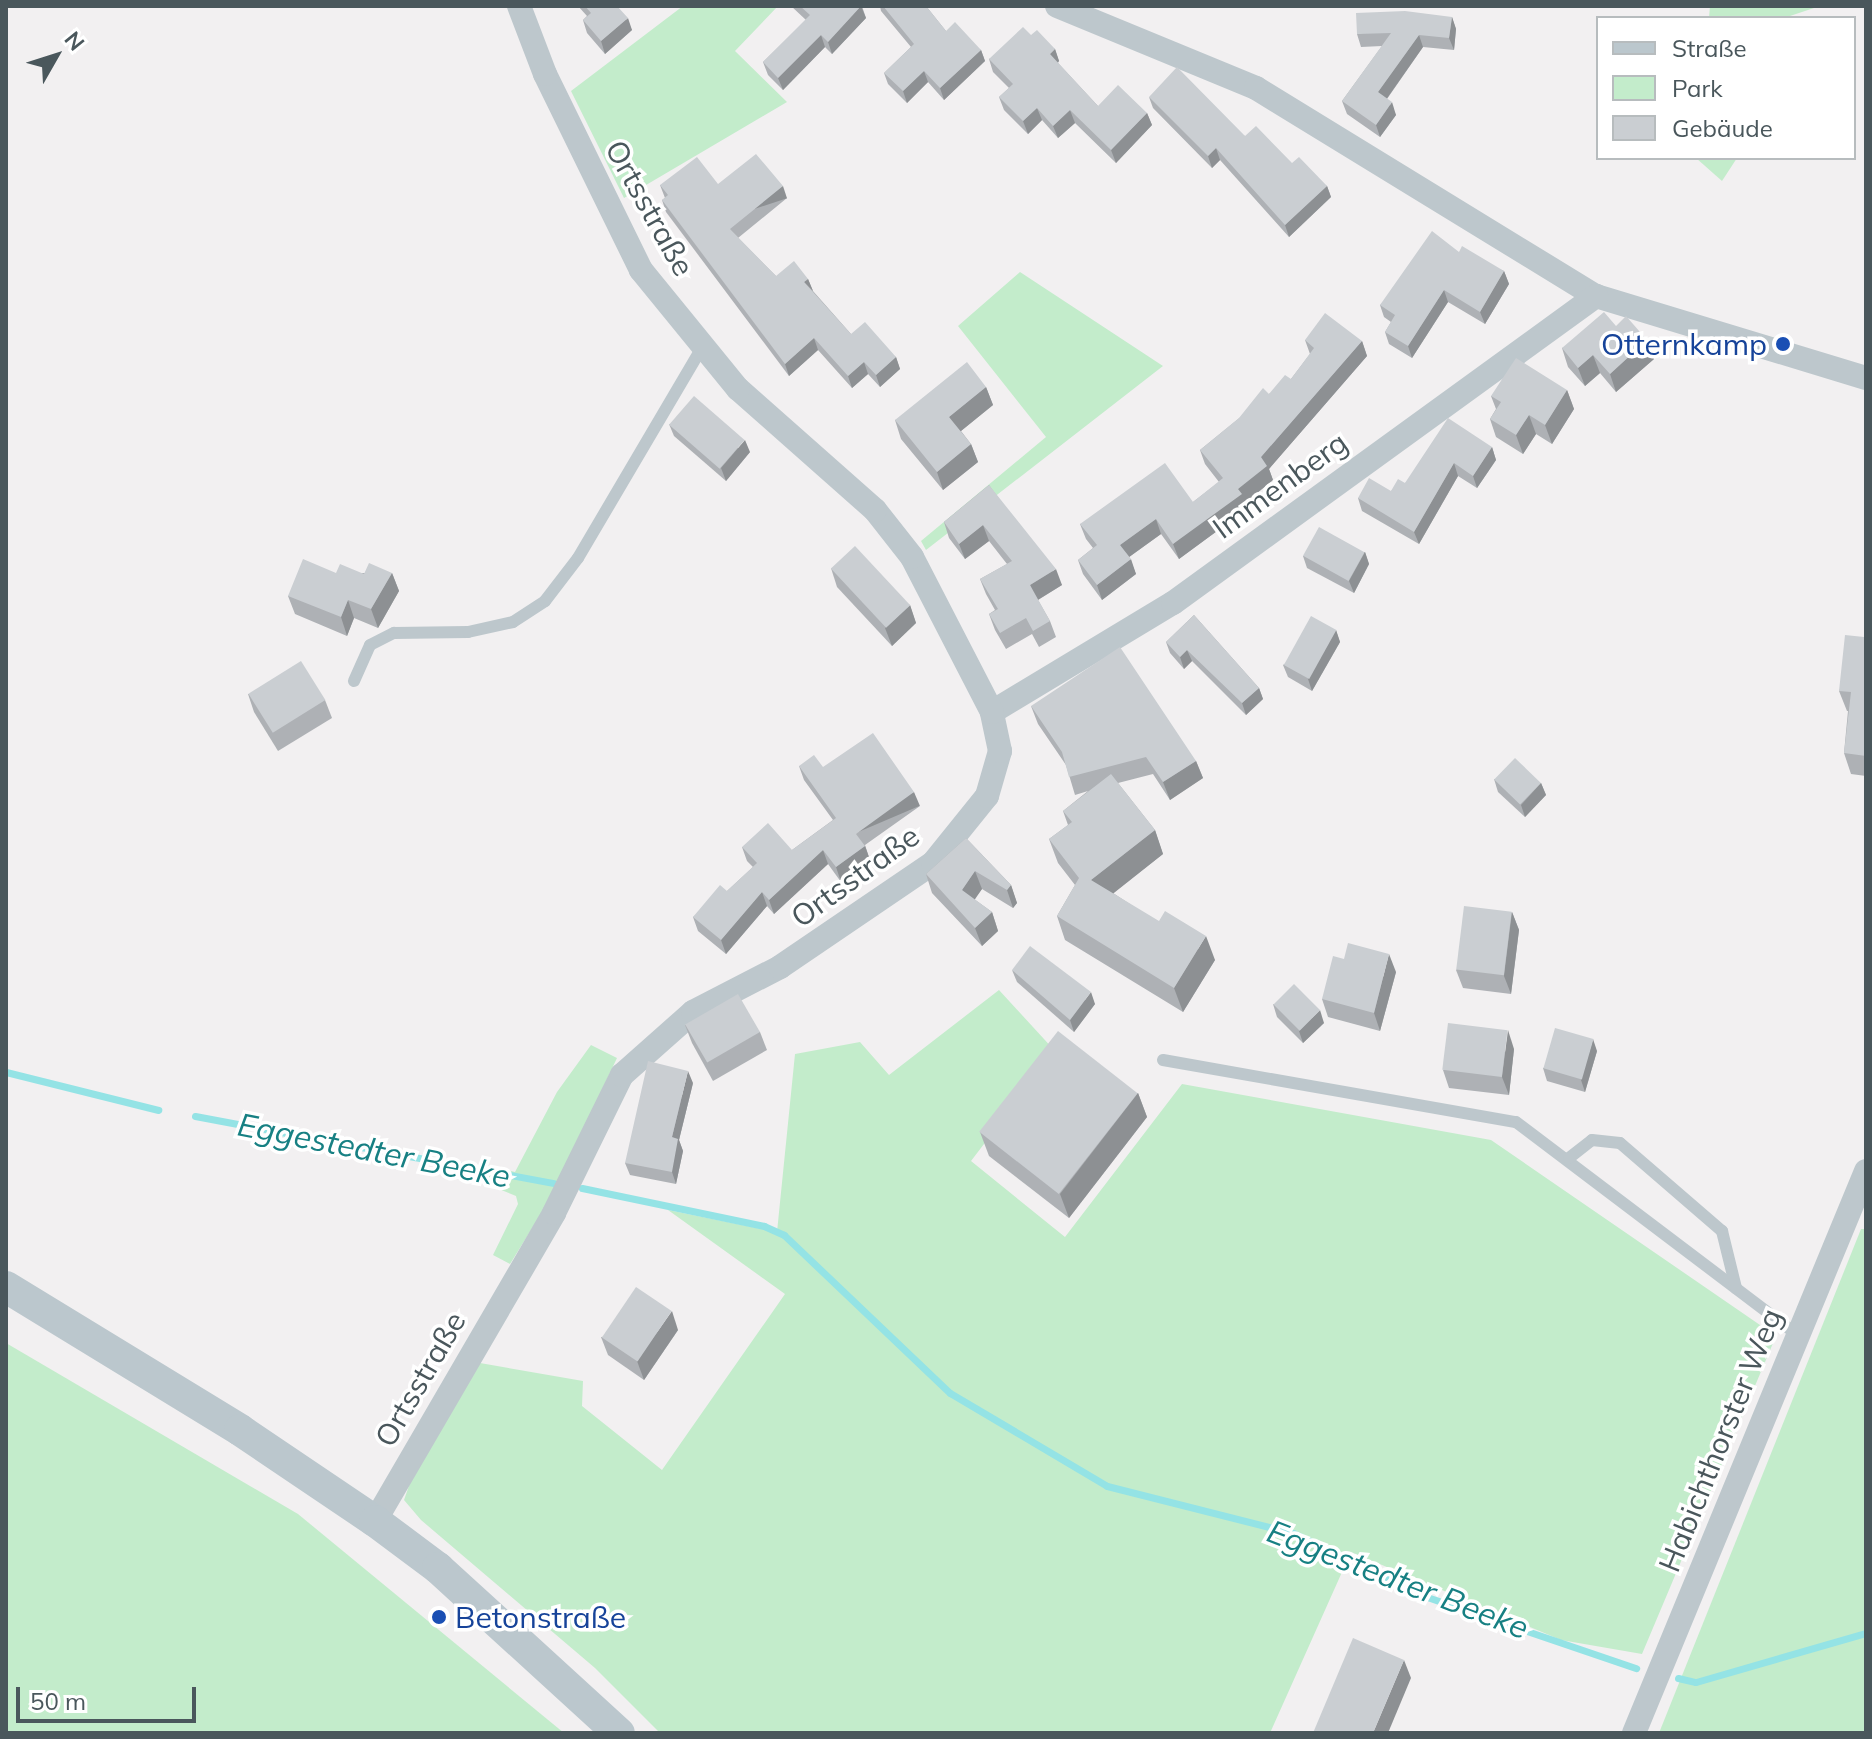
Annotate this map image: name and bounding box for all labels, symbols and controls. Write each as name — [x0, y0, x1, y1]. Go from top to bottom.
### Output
north arrow — [16, 16, 96, 96]
legend — [1596, 16, 1856, 160]
text: N — [59, 26, 91, 56]
text: Straße — [1672, 33, 1747, 63]
text: Park — [1672, 73, 1723, 103]
text: Gebäude — [1672, 113, 1773, 143]
street label: Ortsstraße — [598, 134, 702, 282]
place label: Otternkamp — [1601, 326, 1767, 362]
marker: Otternkamp — [1774, 335, 1792, 353]
street label: Immenberg — [1206, 424, 1354, 546]
street label: Ortsstraße — [784, 817, 926, 935]
water label: Eggestedter Beeke — [235, 1105, 513, 1195]
street label: Habichthorster Weg — [1651, 1303, 1789, 1577]
street label: Ortsstraße — [367, 1305, 473, 1453]
water label: Eggestedter Beeke — [1262, 1512, 1534, 1646]
place label: Betonstraße — [455, 1599, 626, 1635]
marker: Betonstraße — [430, 1608, 448, 1626]
scale bar — [20, 1671, 200, 1721]
text: 50 m — [30, 1686, 86, 1716]

